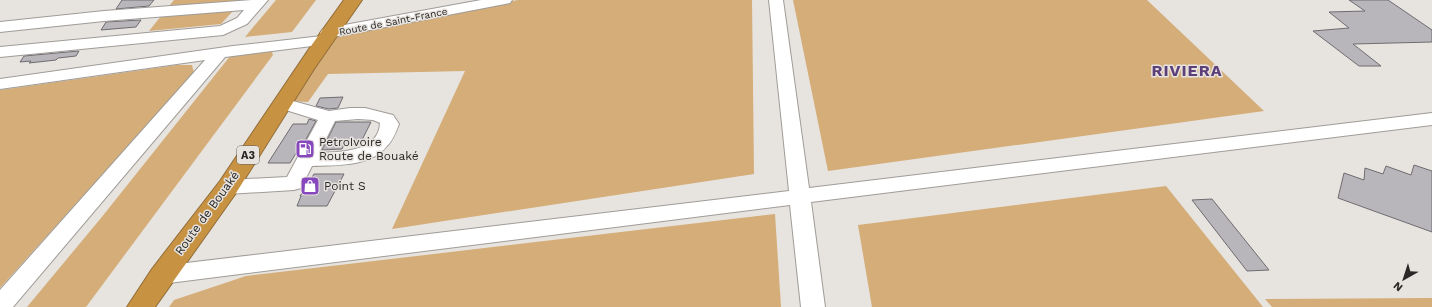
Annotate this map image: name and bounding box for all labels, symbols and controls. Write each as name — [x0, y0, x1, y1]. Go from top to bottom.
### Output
street label: Route de Saint-France — [338, 6, 448, 37]
district label: RIVIERA — [1151, 61, 1223, 80]
place label: PetroIvoire Route de Bouaké — [319, 135, 419, 163]
fuel station icon: PetroIvoire Route de Bouaké — [294, 138, 316, 160]
road number: A3 — [237, 146, 259, 164]
street label: Route de Bouaké — [172, 168, 242, 257]
shop icon: Point S — [299, 175, 321, 197]
place label: Point S — [324, 179, 366, 193]
north arrow — [1384, 259, 1424, 299]
text: N — [1391, 279, 1405, 294]

